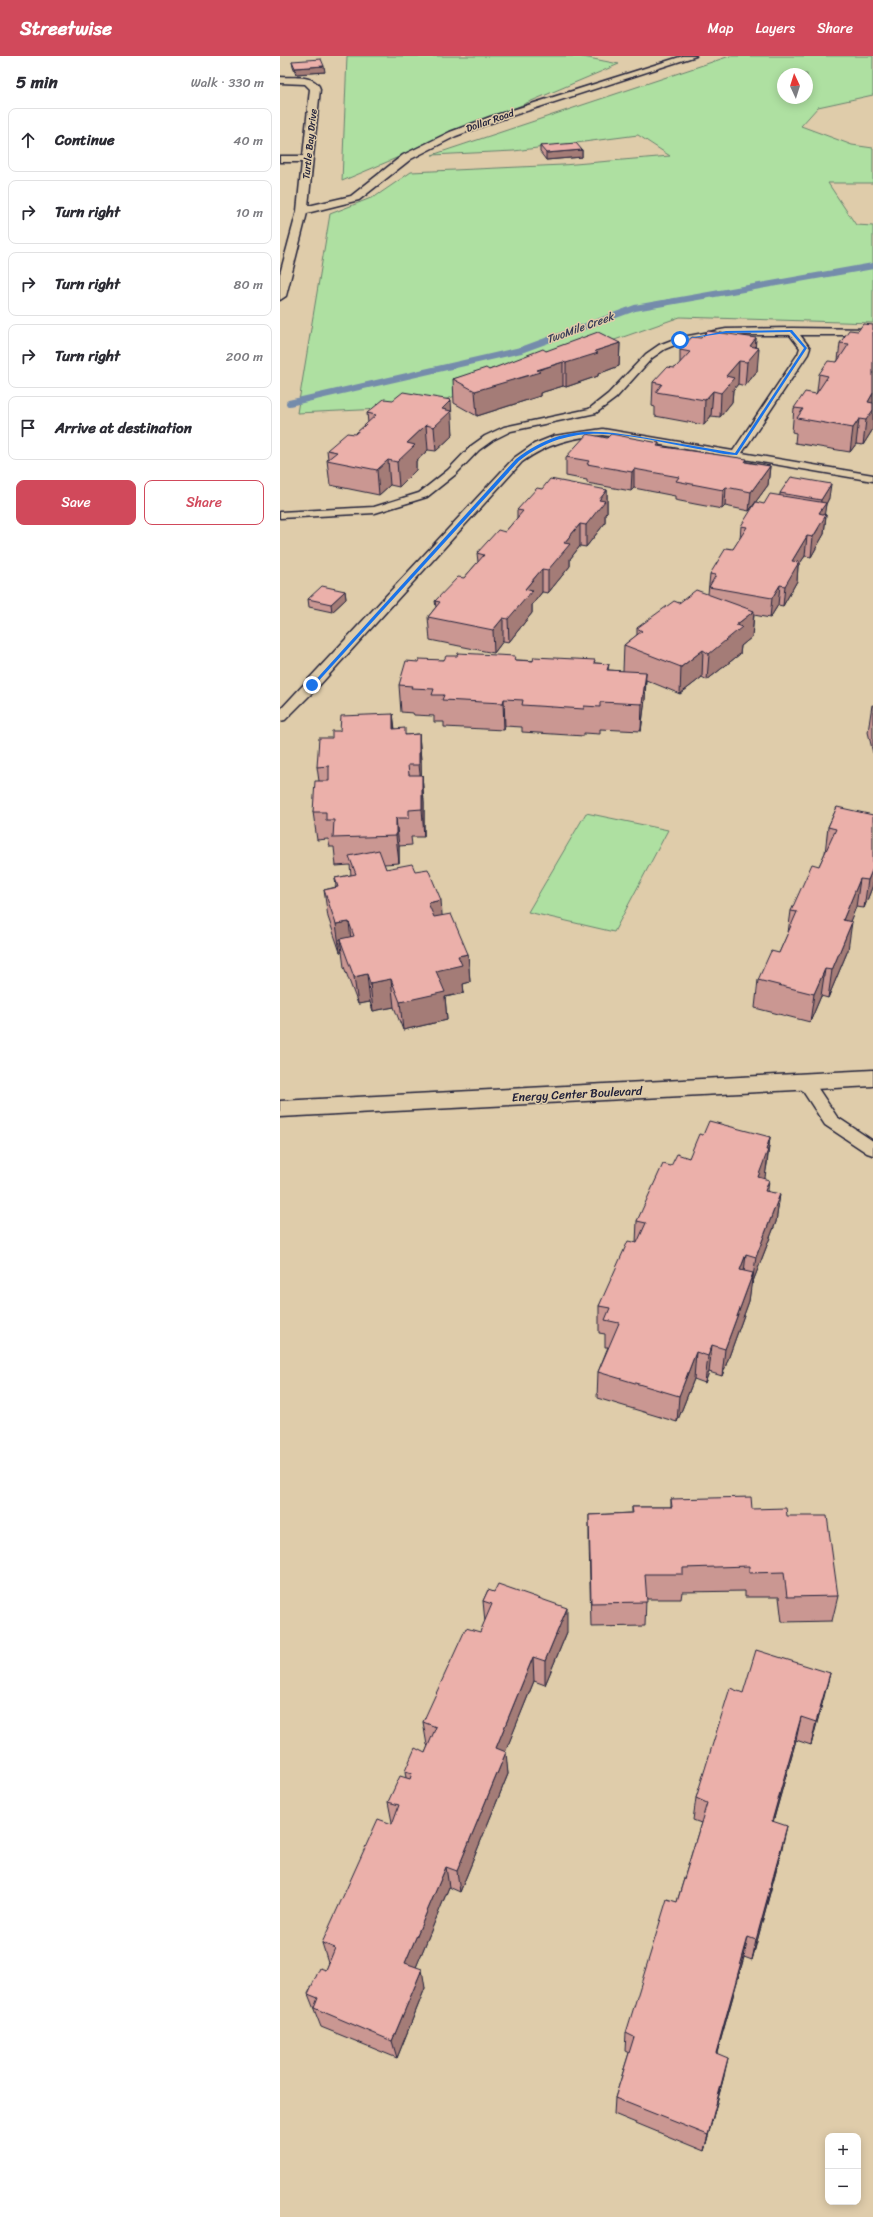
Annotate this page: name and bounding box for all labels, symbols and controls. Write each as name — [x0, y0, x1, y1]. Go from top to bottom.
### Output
text: Streetwise — [20, 12, 112, 45]
text: Map — [708, 16, 733, 41]
text: Layers — [755, 16, 795, 41]
text: Share — [817, 16, 853, 41]
text: 5 min — [16, 67, 58, 97]
north arrow — [777, 68, 813, 104]
text: Walk · 330 m — [191, 71, 264, 94]
street label: Dollar Road — [464, 104, 517, 138]
street label: Turtle Bay Drive — [297, 108, 323, 180]
text: Continue — [55, 127, 115, 153]
icon: ahead — [17, 129, 39, 151]
text: 40 m — [233, 129, 263, 152]
text: Turn right — [55, 199, 120, 225]
icon: right — [17, 201, 39, 223]
text: 10 m — [236, 201, 263, 224]
text: Turn right — [55, 271, 120, 297]
icon: right — [17, 273, 39, 295]
text: 80 m — [234, 273, 263, 296]
water label: TwoMile Creek — [544, 306, 618, 349]
route start — [671, 331, 689, 349]
text: Turn right — [55, 343, 120, 369]
icon: right — [17, 345, 39, 367]
text: 200 m — [226, 345, 263, 368]
text: Arrive at destination — [55, 415, 192, 441]
icon: arrive — [17, 417, 39, 439]
button: Save — [16, 480, 136, 525]
button: Share — [144, 480, 264, 525]
route end — [303, 676, 321, 694]
street label: Energy Center Boulevard — [511, 1080, 643, 1108]
map controls — [825, 2133, 861, 2205]
button: + — [825, 2133, 861, 2169]
button: − — [825, 2169, 861, 2205]

